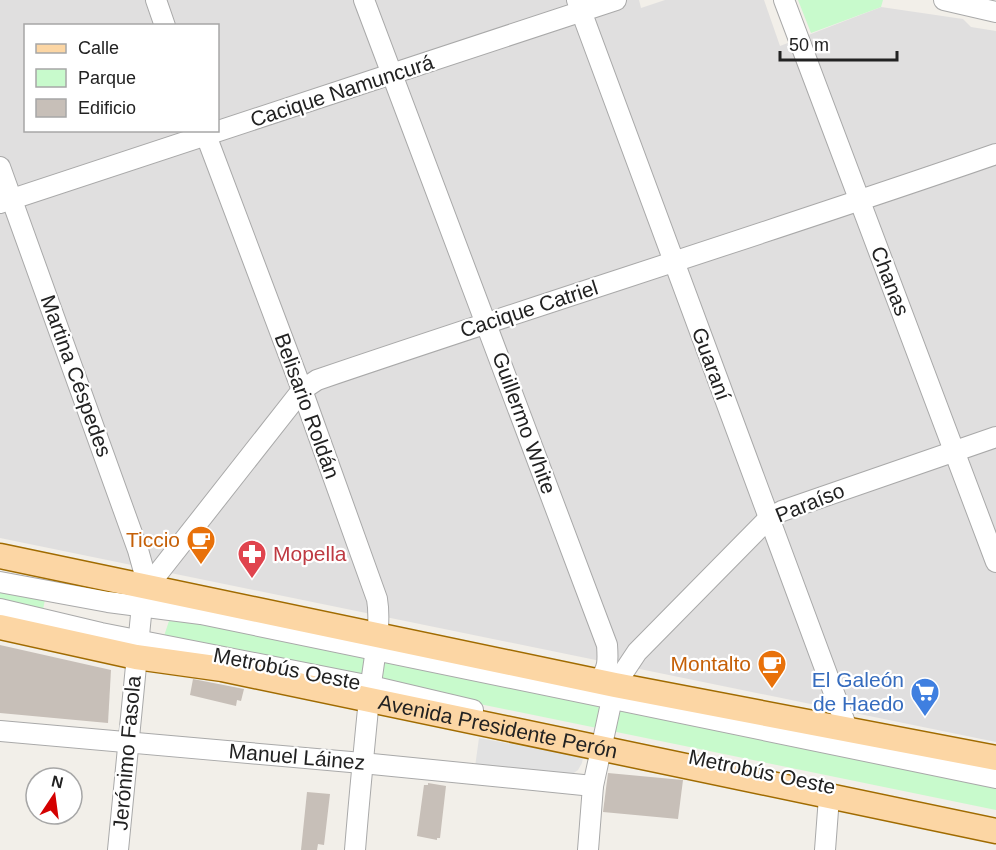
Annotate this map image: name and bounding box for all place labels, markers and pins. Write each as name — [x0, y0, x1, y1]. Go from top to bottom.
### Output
cafe icon: Ticcio — [185, 524, 217, 566]
place label: Ticcio — [126, 528, 180, 551]
pharmacy icon: Mopella — [236, 538, 268, 580]
place label: Mopella — [273, 542, 347, 565]
cafe icon: Montalto — [756, 648, 788, 690]
place label: Montalto — [670, 652, 751, 675]
place label: El Galeón de Haedo — [812, 668, 904, 715]
supermarket icon: El Galeón de Haedo — [909, 676, 941, 718]

